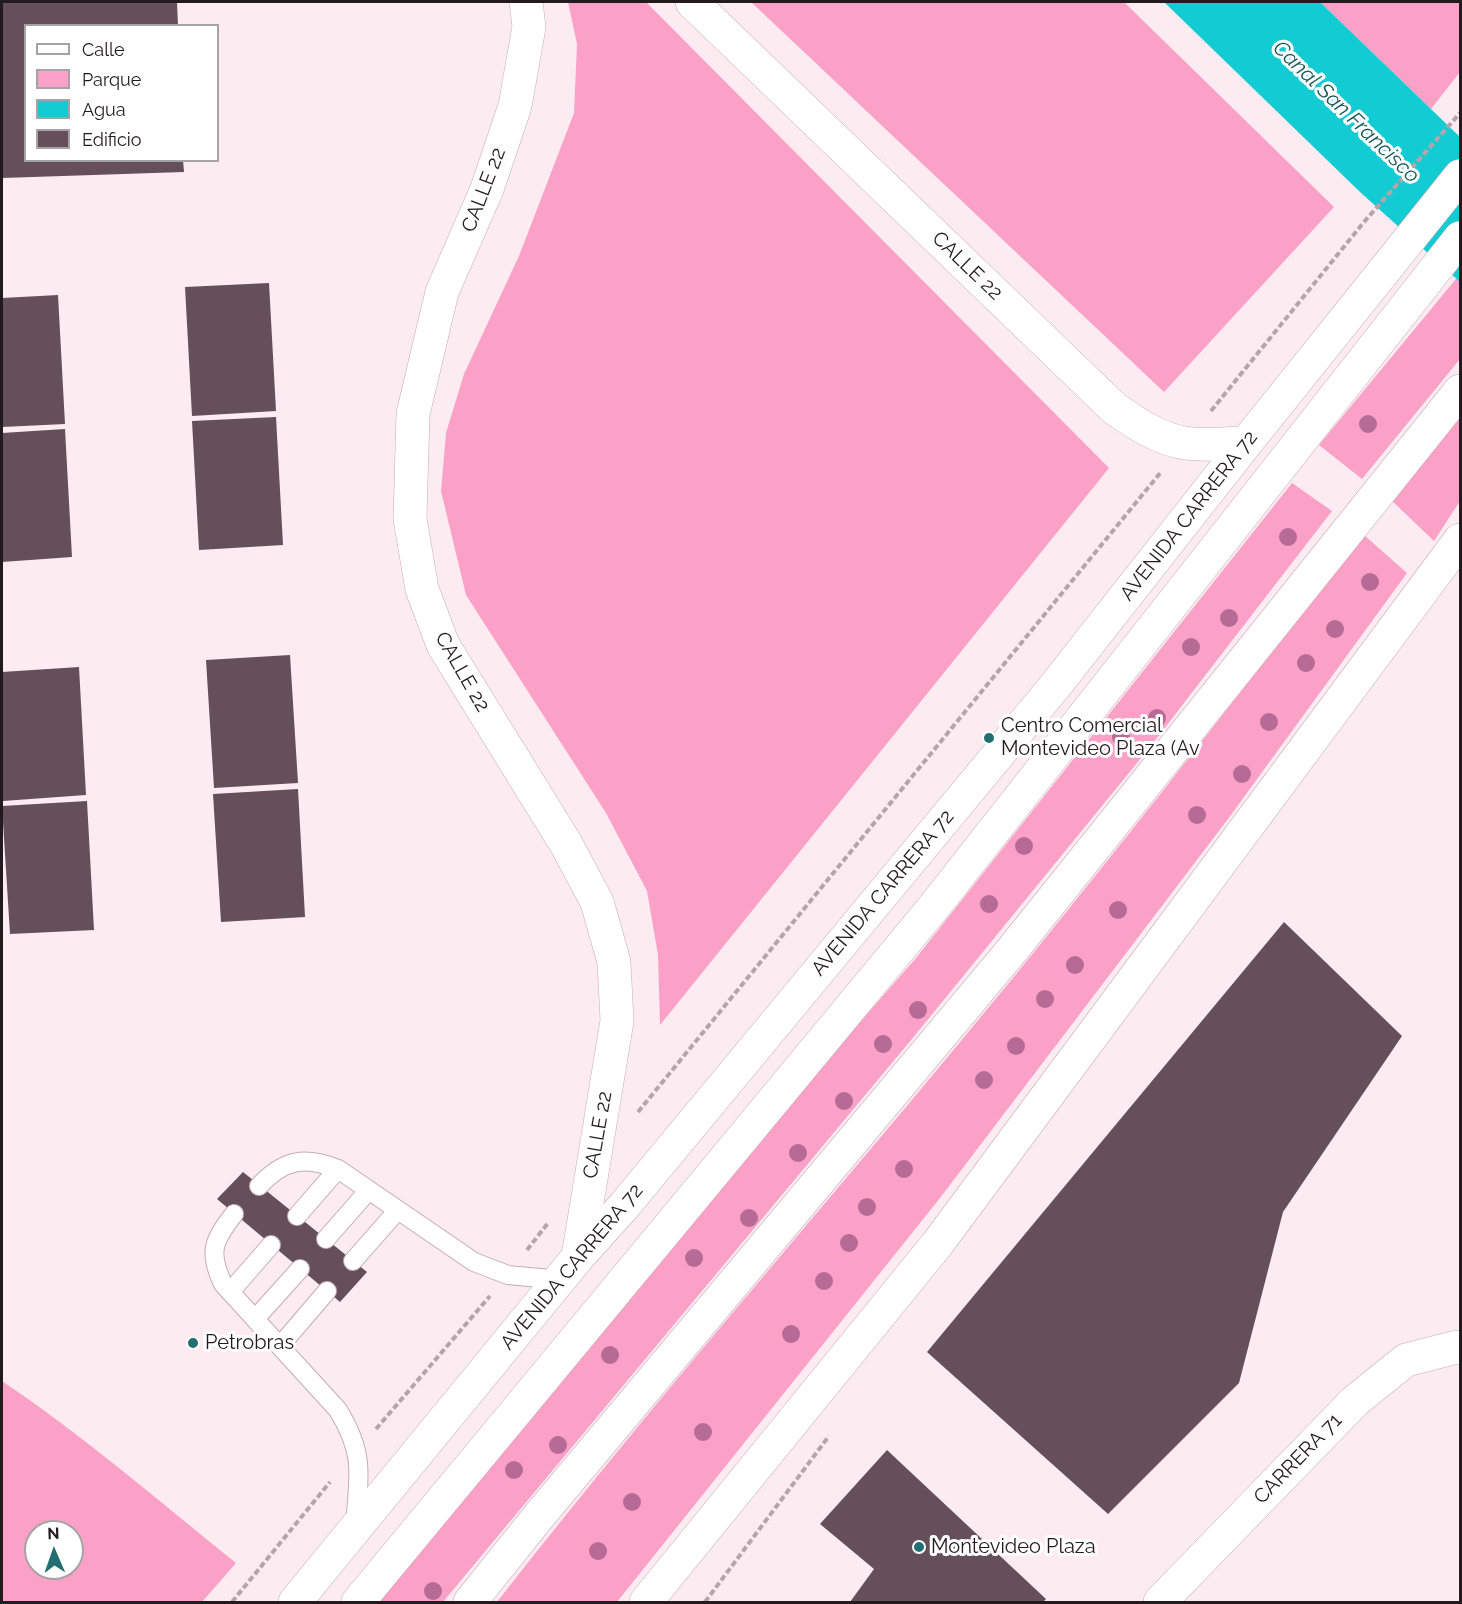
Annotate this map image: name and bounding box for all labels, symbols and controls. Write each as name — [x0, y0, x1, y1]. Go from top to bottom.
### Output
legend — [24, 24, 219, 162]
water label: Canal San Francisco — [1267, 36, 1425, 188]
text: Calle — [82, 39, 125, 60]
text: Parque — [82, 69, 141, 90]
text: Agua — [82, 99, 126, 120]
text: Edificio — [82, 129, 141, 150]
street label: CALLE 22 — [457, 144, 511, 236]
street label: CALLE 22 — [927, 227, 1007, 305]
street label: AVENIDA CARRERA 72 — [1115, 426, 1263, 606]
street label: CALLE 22 — [429, 628, 495, 716]
place label: Centro Comercial Montevideo Plaza (Av — [1001, 714, 1200, 761]
marker: Centro Comercial Montevideo Plaza (Av — [982, 731, 996, 745]
street label: AVENIDA CARRERA 72 — [807, 805, 959, 981]
street label: CALLE 22 — [579, 1089, 617, 1181]
street label: AVENIDA CARRERA 72 — [496, 1179, 648, 1355]
place label: Petrobras — [205, 1331, 294, 1355]
marker: Petrobras — [186, 1336, 200, 1350]
street label: CARRERA 71 — [1249, 1409, 1347, 1509]
north arrow — [24, 1520, 84, 1580]
text: N — [47, 1524, 60, 1543]
place label: Montevideo Plaza — [931, 1535, 1096, 1559]
marker: Montevideo Plaza — [912, 1540, 926, 1554]

